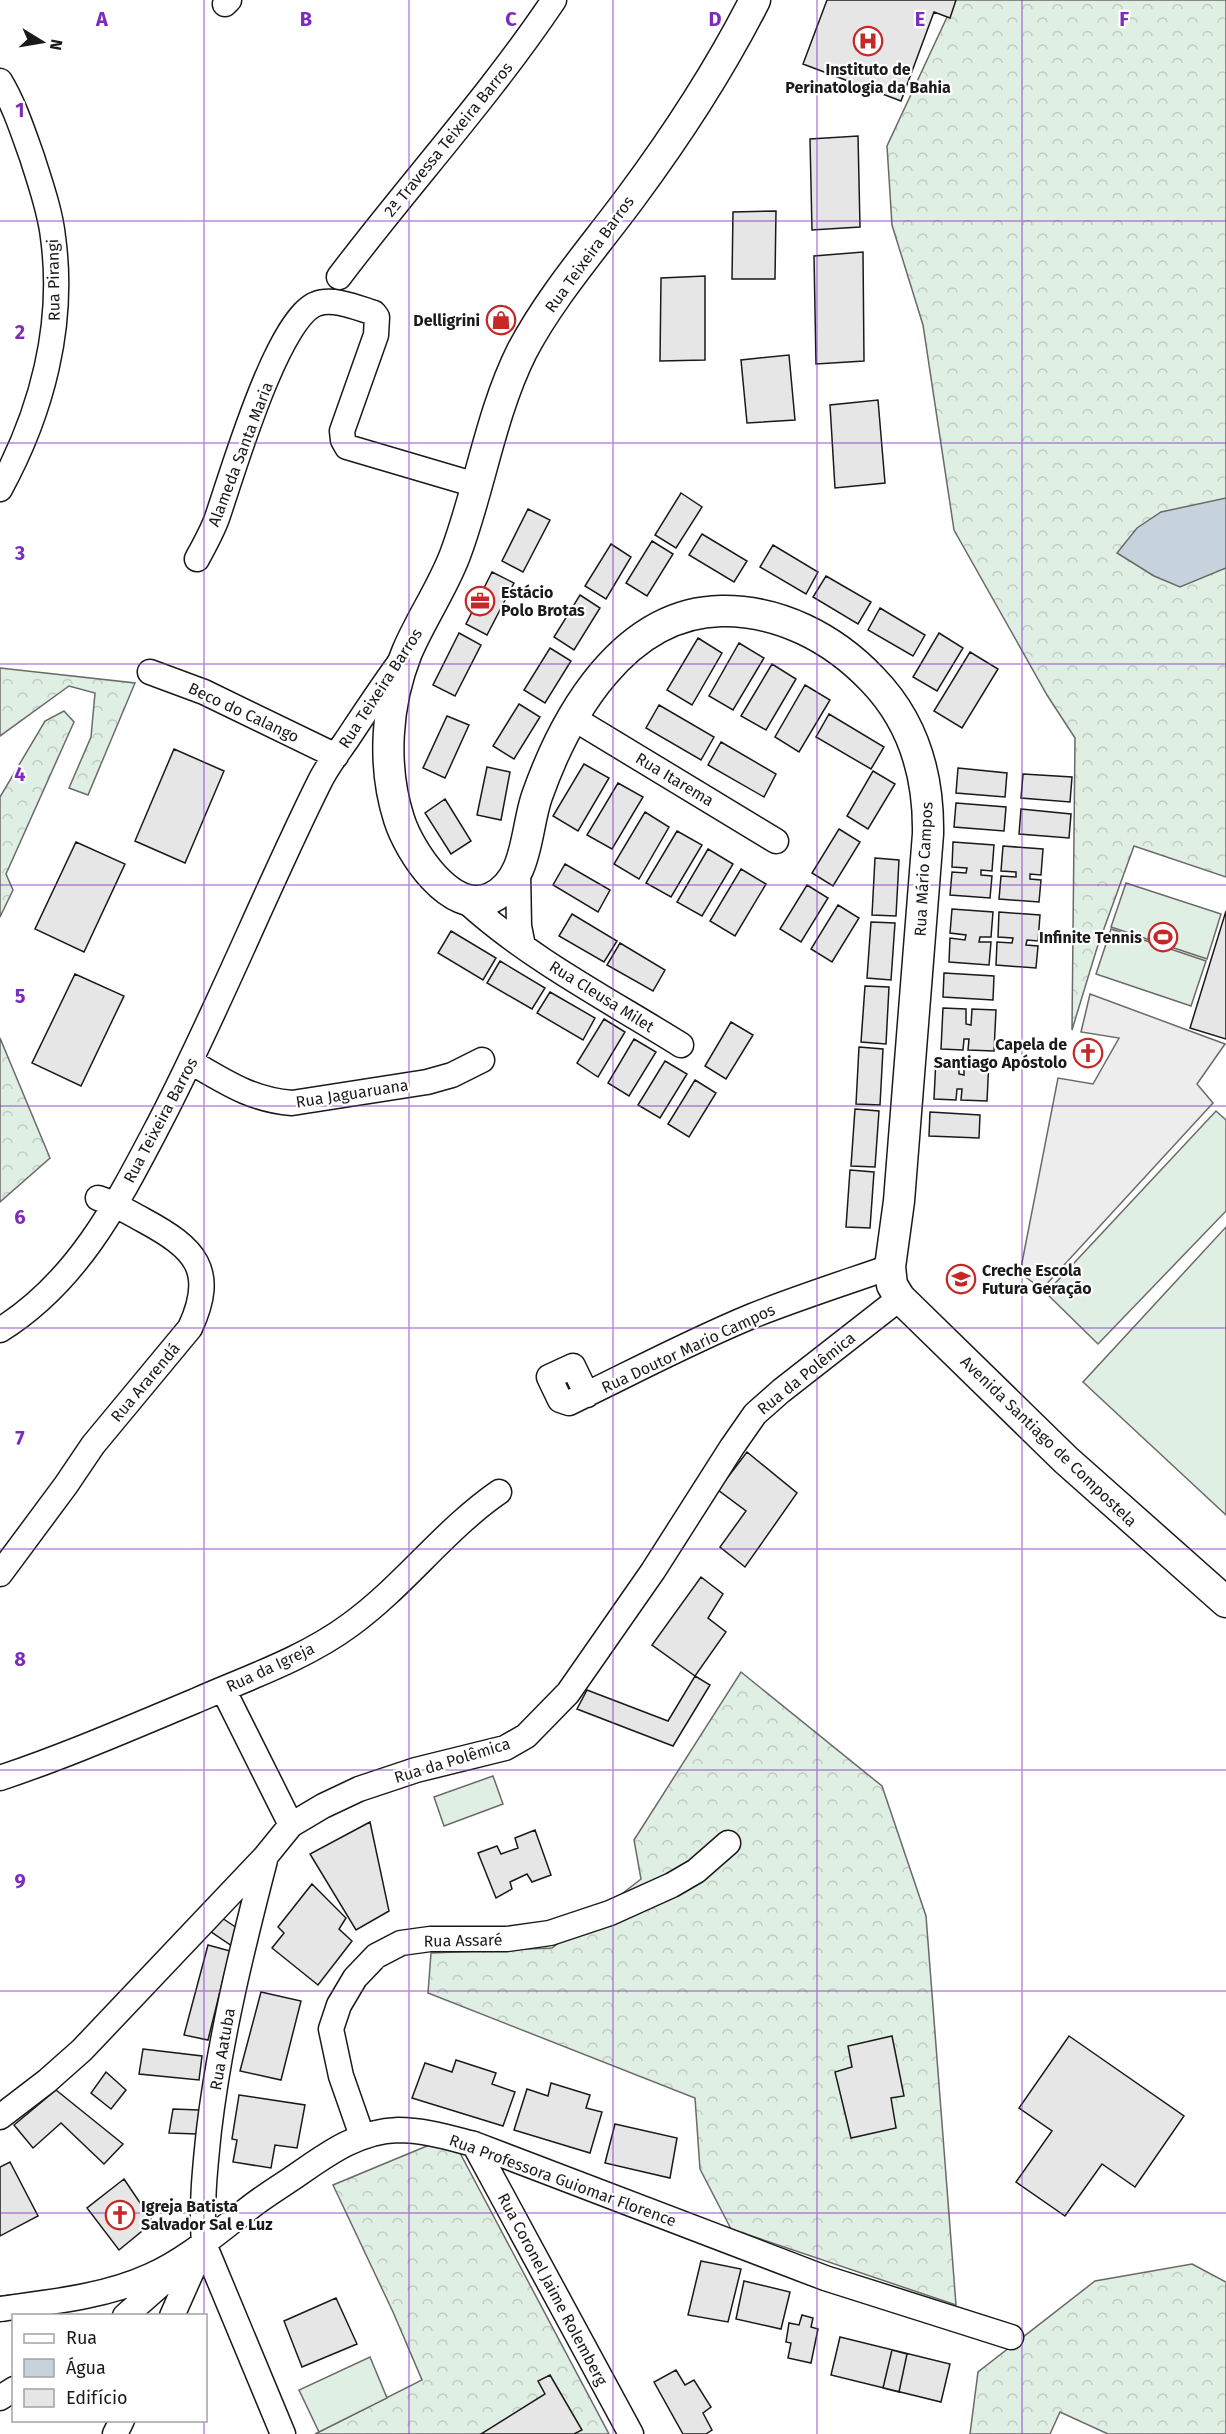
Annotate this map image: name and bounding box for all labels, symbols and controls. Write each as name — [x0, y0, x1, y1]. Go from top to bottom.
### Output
text: A — [95, 7, 109, 31]
text: B — [300, 7, 312, 31]
text: C — [505, 7, 517, 31]
text: D — [708, 7, 722, 31]
text: E — [915, 7, 925, 31]
text: F — [1119, 7, 1129, 31]
north arrow — [12, 12, 72, 72]
hospital icon: Instituto de Perinatologia da Bahia — [852, 25, 884, 57]
text: N — [46, 38, 67, 52]
street label: 2ª Travessa Teixeira Barros — [380, 58, 517, 220]
place label: Instituto de Perinatologia da Bahia — [785, 60, 951, 97]
text: 1 — [15, 98, 25, 122]
street label: Rua Teixeira Barros — [541, 192, 638, 316]
street label: Rua Pirangi — [43, 239, 64, 321]
shop icon: Delligrini — [485, 304, 517, 336]
place label: Delligrini — [413, 311, 480, 330]
text: 2 — [15, 320, 25, 344]
street label: Alameda Santa Maria — [204, 379, 277, 529]
text: 3 — [14, 541, 25, 565]
place label: Estácio Polo Brotas — [501, 583, 585, 620]
office icon: Estácio Polo Brotas — [464, 585, 496, 617]
street label: Rua Teixeira Barros — [335, 625, 426, 752]
street label: Beco do Calango — [185, 678, 302, 746]
street label: Rua Itarema — [632, 749, 717, 810]
text: 4 — [14, 762, 26, 786]
street label: Rua Mário Campos — [910, 801, 937, 937]
sports icon: Infinite Tennis — [1147, 921, 1179, 953]
place label: Infinite Tennis — [1039, 928, 1142, 947]
street label: Rua Cleusa Milet — [546, 957, 658, 1036]
text: 5 — [15, 984, 26, 1008]
place label: Capela de Santiago Apóstolo — [934, 1035, 1067, 1072]
church icon: Capela de Santiago Apóstolo — [1072, 1037, 1104, 1069]
street label: Rua Teixeira Barros — [119, 1054, 201, 1186]
street label: Rua Jaguaruana — [294, 1075, 410, 1112]
text: 6 — [14, 1205, 26, 1229]
place label: Creche Escola Futura Geração — [982, 1261, 1092, 1299]
school or university icon: Creche Escola Futura Geração — [945, 1263, 977, 1295]
street label: Rua Doutor Mario Campos — [598, 1300, 778, 1397]
street label: Rua da Polêmica — [754, 1328, 859, 1419]
street label: Rua Ararendá — [107, 1339, 184, 1426]
street label: Avenida Santiago de Compostela — [957, 1352, 1141, 1531]
text: 7 — [15, 1426, 25, 1450]
street label: Rua da Igreja — [223, 1639, 317, 1696]
text: 8 — [14, 1647, 26, 1671]
street label: Rua da Polêmica — [392, 1734, 512, 1787]
text: 9 — [14, 1869, 26, 1893]
street label: Rua Assaré — [423, 1930, 503, 1951]
street label: Rua Aatuba — [206, 2007, 239, 2092]
street label: Rua Professora Guiomar Florence — [447, 2130, 679, 2230]
street label: Rua Coronel Jaime Rolemberg — [494, 2190, 612, 2389]
place label: Igreja Batista Salvador Sal e Luz — [141, 2197, 273, 2234]
church icon: Igreja Batista Salvador Sal e Luz — [104, 2199, 136, 2231]
legend — [12, 2314, 207, 2422]
text: Rua — [66, 2327, 97, 2349]
text: Água — [66, 2356, 106, 2379]
text: Edifício — [66, 2387, 128, 2409]

